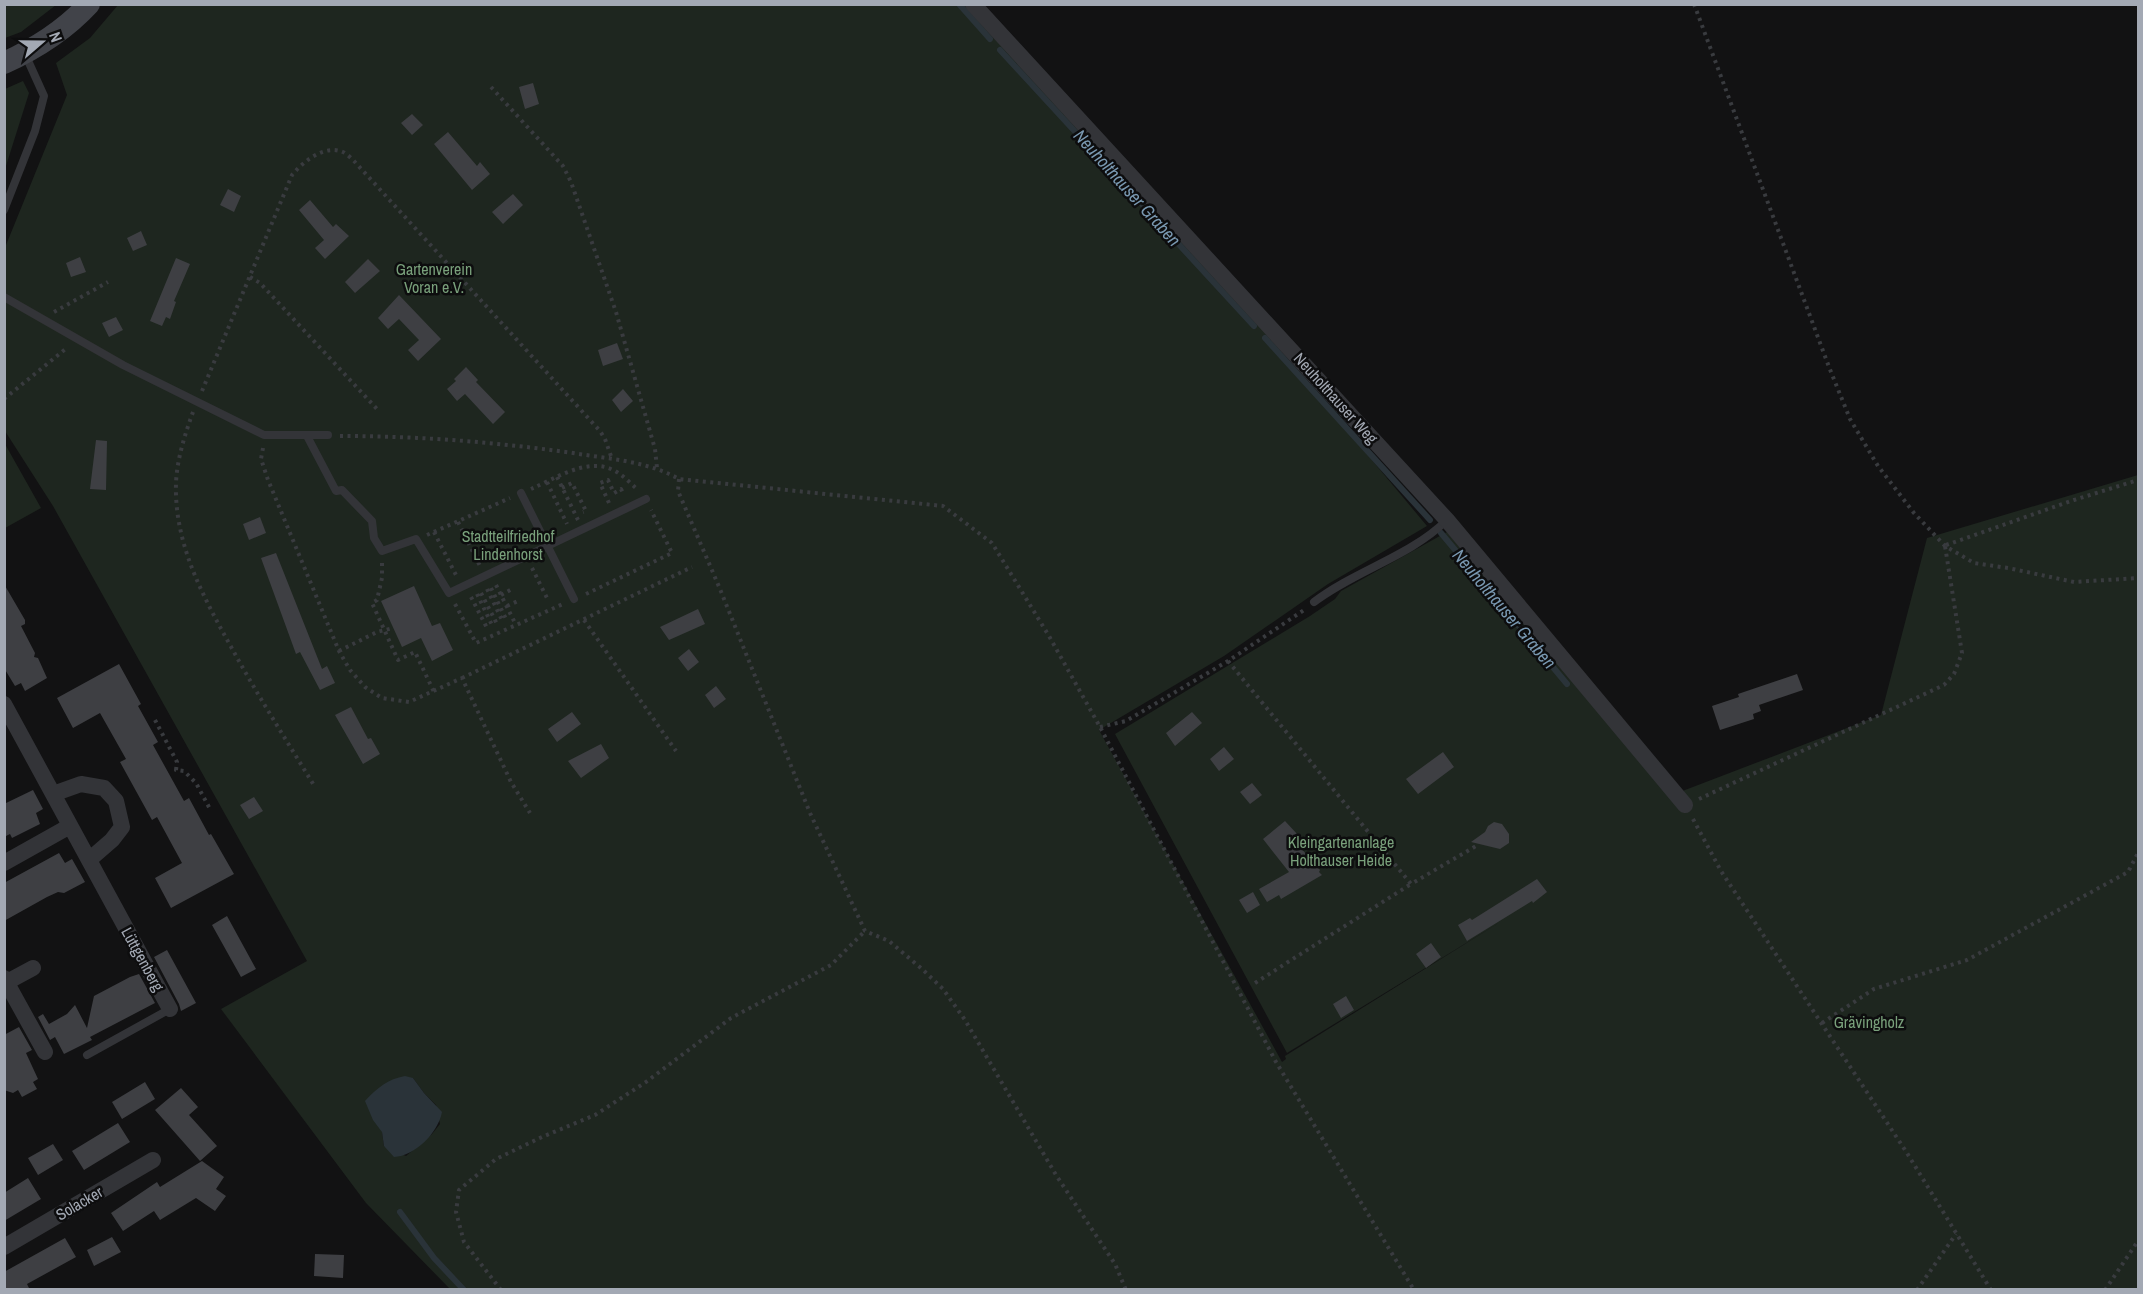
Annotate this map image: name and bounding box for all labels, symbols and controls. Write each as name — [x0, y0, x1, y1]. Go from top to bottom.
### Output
north arrow — [12, 12, 72, 72]
text: N — [44, 29, 68, 45]
water label: Neuholthauser Graben — [1068, 124, 1187, 252]
park label: Gartenverein Voran e.V. — [396, 258, 472, 298]
street label: Neuholthauser Weg — [1289, 348, 1383, 449]
park label: Stadtteilfriedhof Lindenhorst — [462, 525, 555, 565]
water label: Neuholthauser Graben — [1447, 543, 1562, 674]
park label: Kleingartenanlage Holthauser Heide — [1288, 831, 1394, 871]
street label: Lüttgenberg — [116, 923, 170, 996]
park label: Grävingholz — [1834, 1011, 1905, 1033]
street label: Solacker — [51, 1180, 107, 1225]

